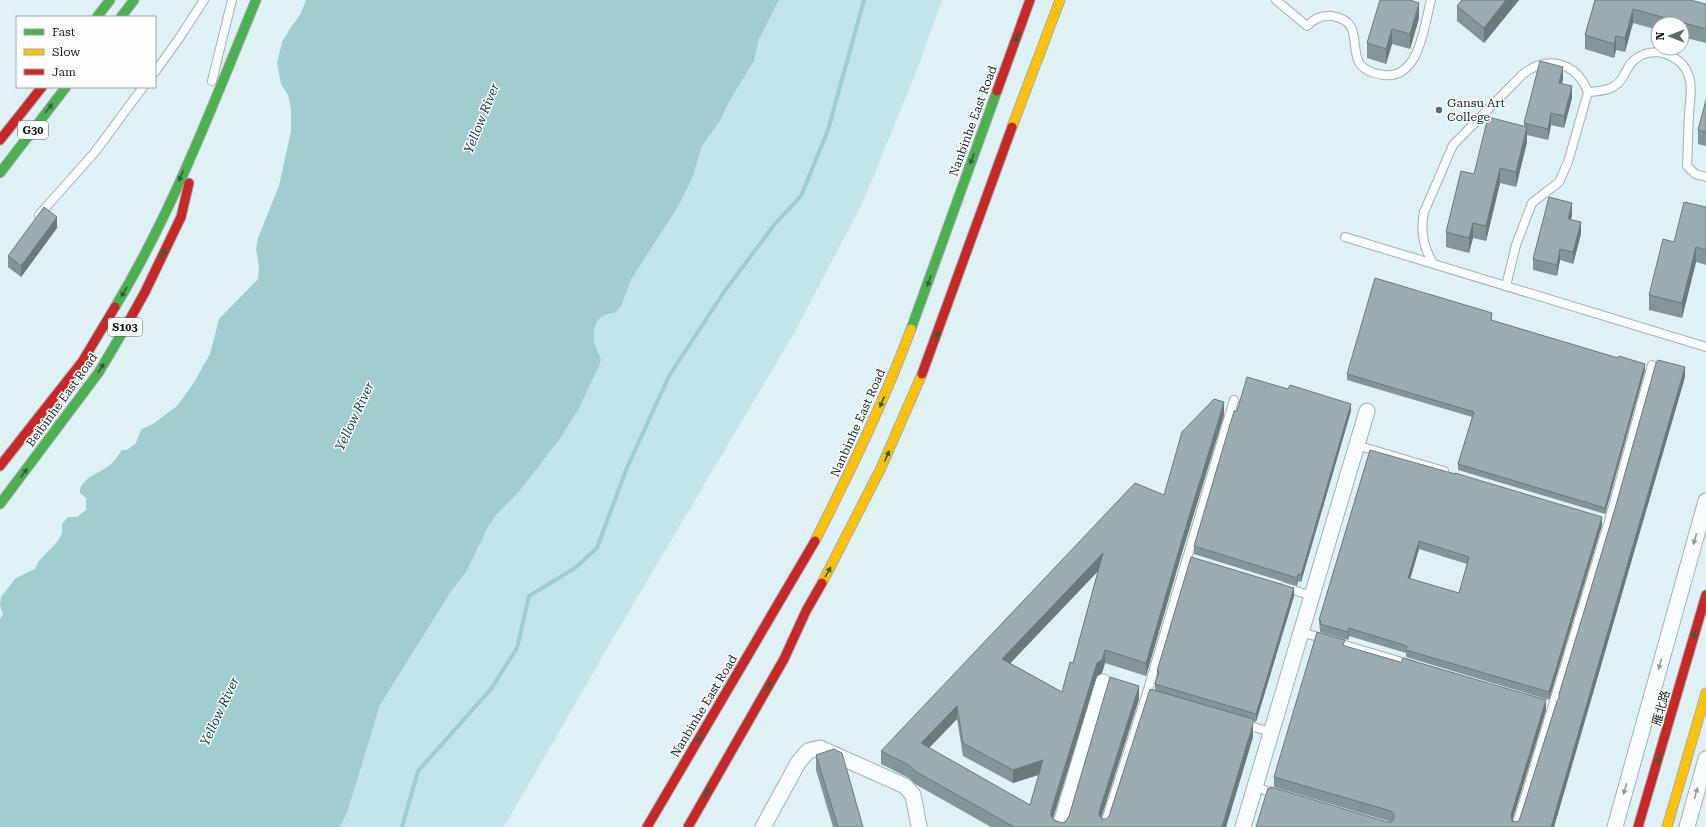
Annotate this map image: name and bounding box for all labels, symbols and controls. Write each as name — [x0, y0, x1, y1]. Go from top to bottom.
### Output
legend — [16, 16, 156, 88]
north arrow — [1650, 16, 1690, 56]
text: Fast — [52, 25, 76, 39]
one-way arrow — [1013, 31, 1019, 43]
text: N — [1654, 31, 1667, 40]
text: Slow — [52, 45, 80, 59]
street label: Nanbinhe East Road — [946, 63, 1000, 178]
text: Jam — [52, 65, 76, 79]
water label: Yellow River — [461, 80, 503, 155]
place label: Gansu Art College — [1447, 96, 1505, 124]
one-way arrow — [45, 103, 54, 114]
marker: Gansu Art College — [1434, 105, 1444, 115]
road number: G30 — [18, 121, 48, 139]
one-way arrow — [969, 153, 975, 165]
one-way arrow — [178, 170, 184, 181]
one-way arrow — [160, 248, 166, 260]
one-way arrow — [925, 276, 931, 288]
one-way arrow — [120, 286, 127, 298]
road number: S103 — [108, 318, 142, 336]
one-way arrow — [934, 329, 940, 341]
street label: Beibinhe East Road — [23, 350, 101, 449]
one-way arrow — [97, 363, 105, 373]
street label: Nanbinhe East Road — [828, 366, 888, 479]
water label: Yellow River — [332, 379, 377, 453]
one-way arrow — [879, 397, 885, 408]
one-way arrow — [884, 450, 890, 461]
one-way arrow — [20, 467, 28, 478]
one-way arrow — [1692, 532, 1698, 545]
one-way arrow — [825, 566, 832, 578]
one-way arrow — [1692, 627, 1698, 639]
street label: Nanbinhe East Road — [668, 652, 740, 760]
one-way arrow — [1657, 658, 1663, 670]
water label: Yellow River — [197, 674, 242, 748]
one-way arrow — [764, 681, 771, 693]
street label: 雁北路 — [1649, 689, 1673, 727]
one-way arrow — [696, 731, 703, 743]
one-way arrow — [1656, 752, 1662, 764]
one-way arrow — [1622, 783, 1628, 795]
one-way arrow — [704, 787, 711, 799]
one-way arrow — [1693, 787, 1699, 799]

